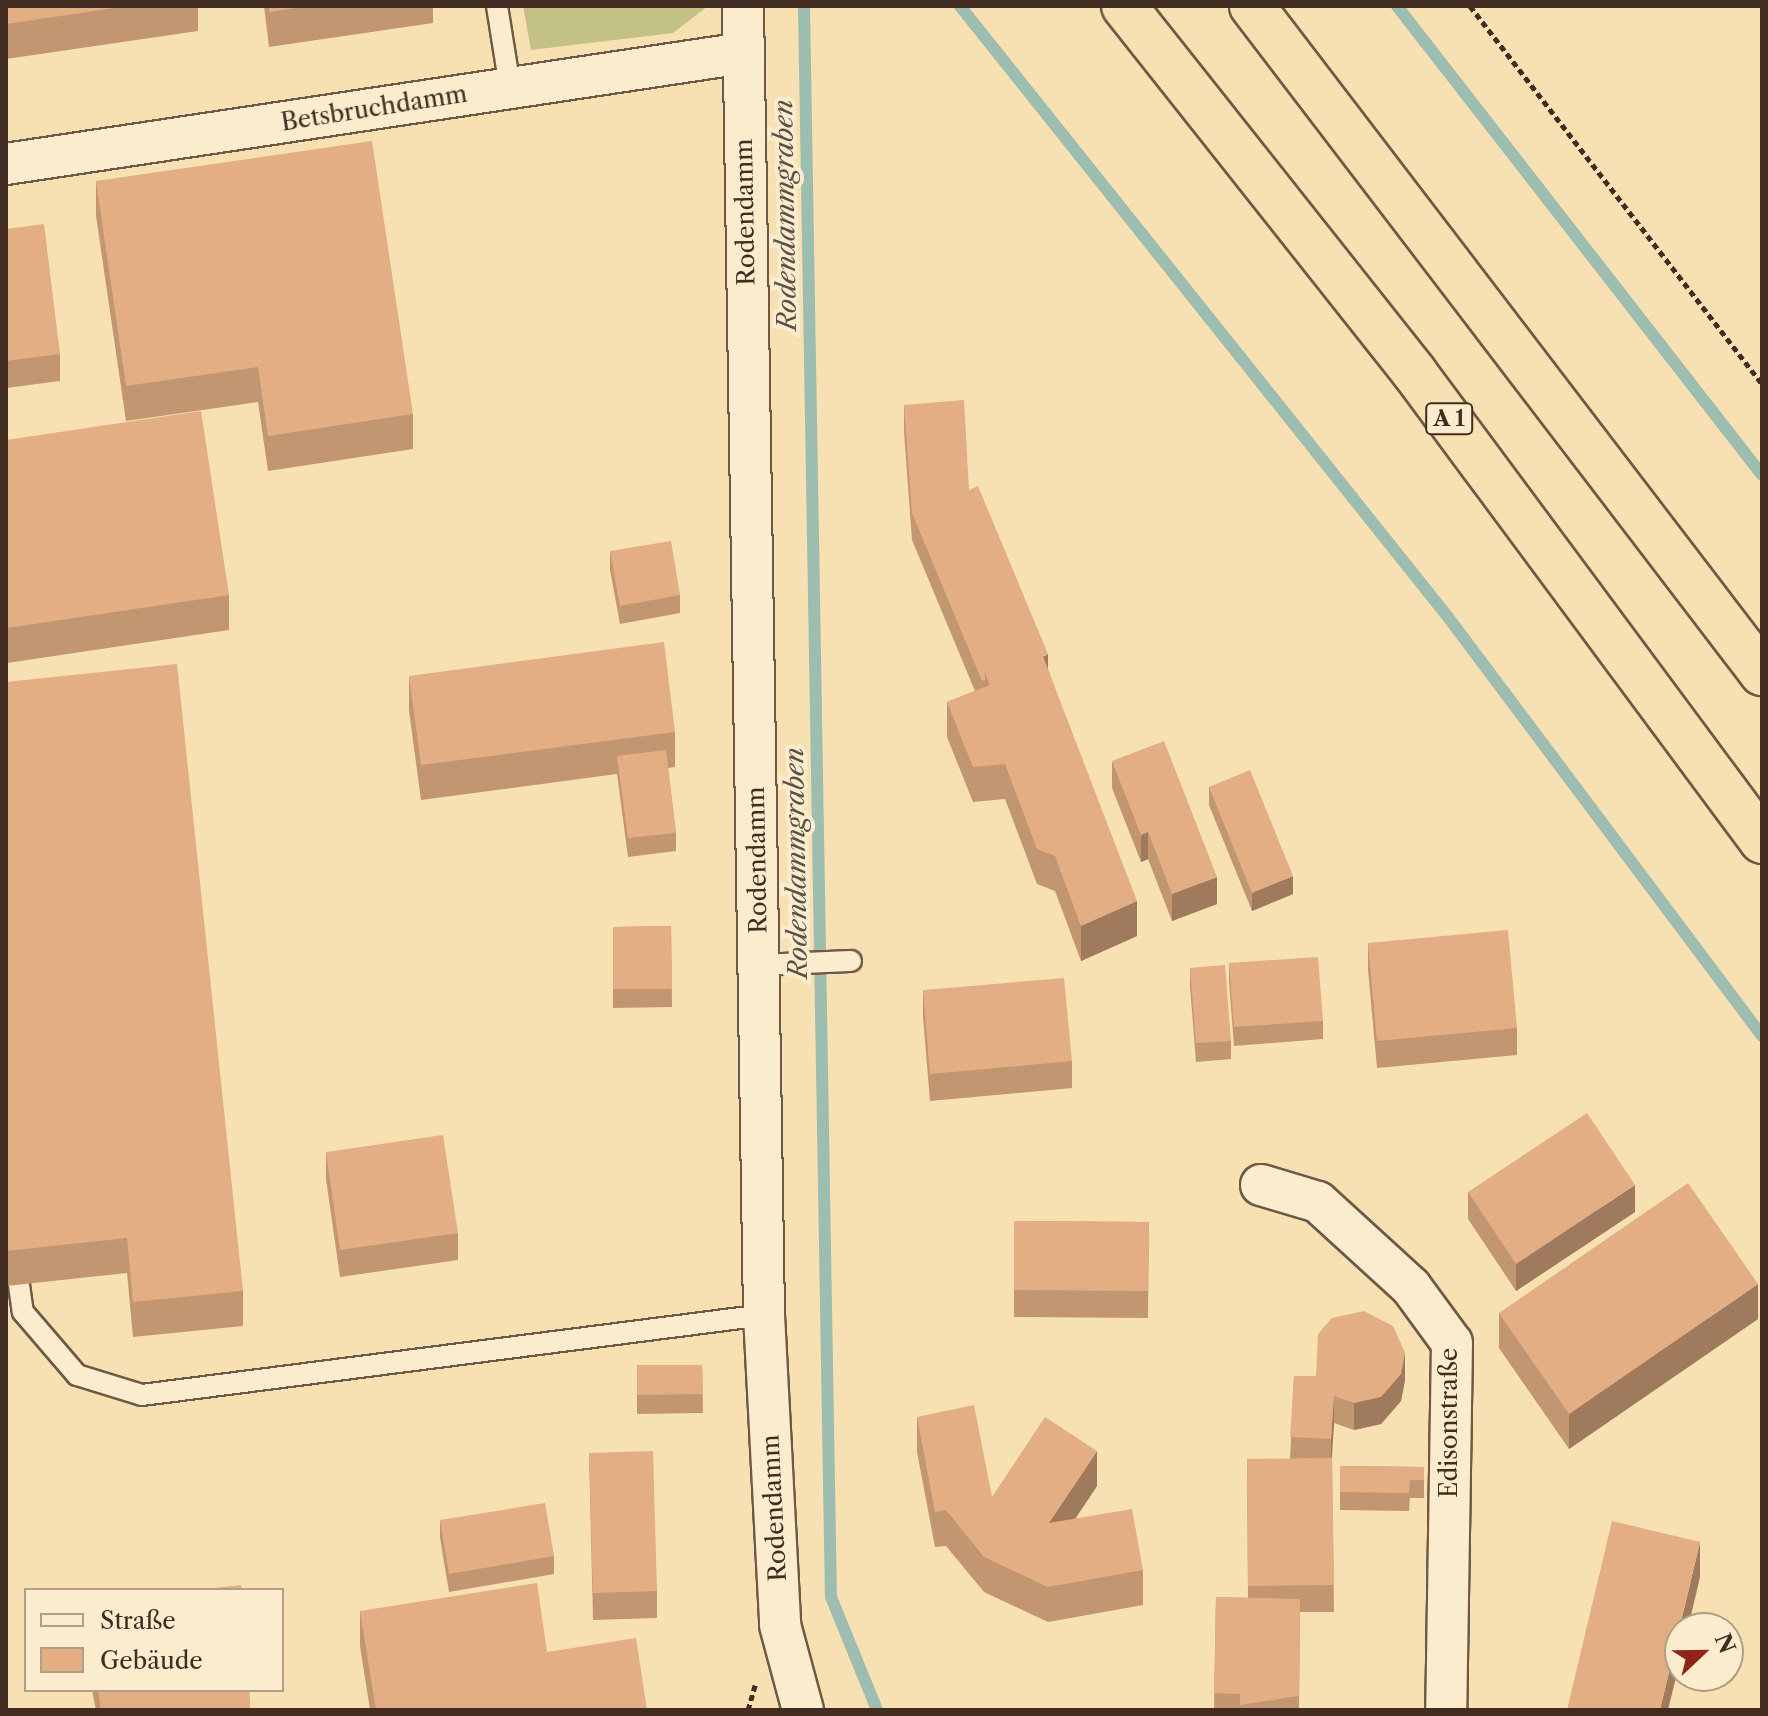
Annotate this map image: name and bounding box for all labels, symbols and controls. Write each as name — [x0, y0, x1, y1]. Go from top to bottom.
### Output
street label: Betsbruchdamm — [279, 79, 469, 137]
water label: Rodendammgraben — [768, 99, 804, 331]
street label: Rodendamm — [729, 138, 761, 286]
road number: A 1 — [1423, 401, 1475, 437]
water label: Rodendammgraben — [779, 747, 815, 979]
street label: Rodendamm — [741, 786, 773, 934]
street label: Edisonstraße — [1435, 1348, 1463, 1498]
street label: Rodendamm — [756, 1434, 792, 1582]
legend — [24, 1588, 284, 1692]
text: Straße — [100, 1606, 176, 1635]
north arrow — [1664, 1612, 1744, 1692]
text: N — [1709, 1630, 1741, 1657]
text: Gebäude — [100, 1646, 203, 1675]

